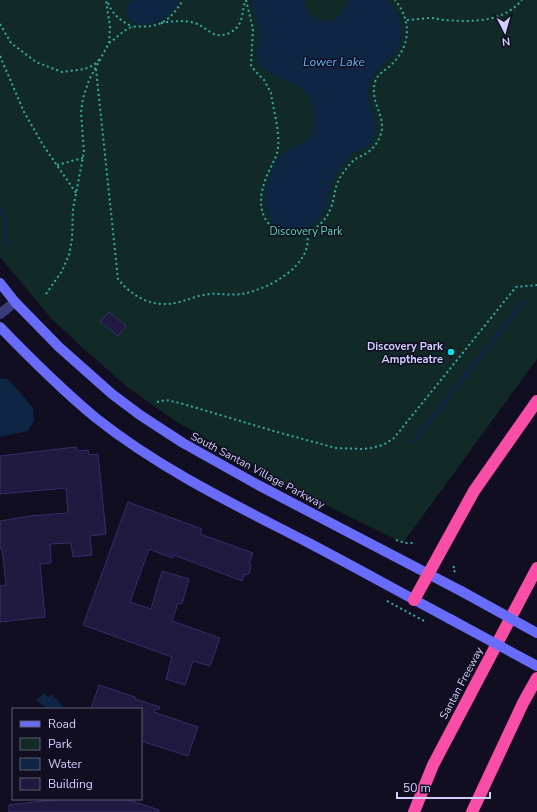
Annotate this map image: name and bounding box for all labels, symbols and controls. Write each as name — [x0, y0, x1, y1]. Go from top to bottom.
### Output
north arrow — [485, 12, 525, 52]
text: N — [501, 34, 511, 49]
water label: Lower Lake — [303, 54, 366, 70]
park label: Discovery Park — [269, 224, 343, 239]
place label: Discovery Park Amptheatre — [367, 339, 444, 367]
marker: Discovery Park Amptheatre — [446, 347, 456, 357]
street label: South Santan Village Parkway — [188, 429, 328, 512]
street label: Santan Freeway — [436, 644, 487, 722]
legend — [12, 708, 142, 800]
text: Road — [48, 716, 76, 732]
text: Park — [48, 736, 73, 752]
text: Water — [48, 756, 82, 772]
scale bar — [397, 774, 490, 800]
text: Building — [48, 776, 93, 792]
text: 50 m — [403, 780, 431, 796]

